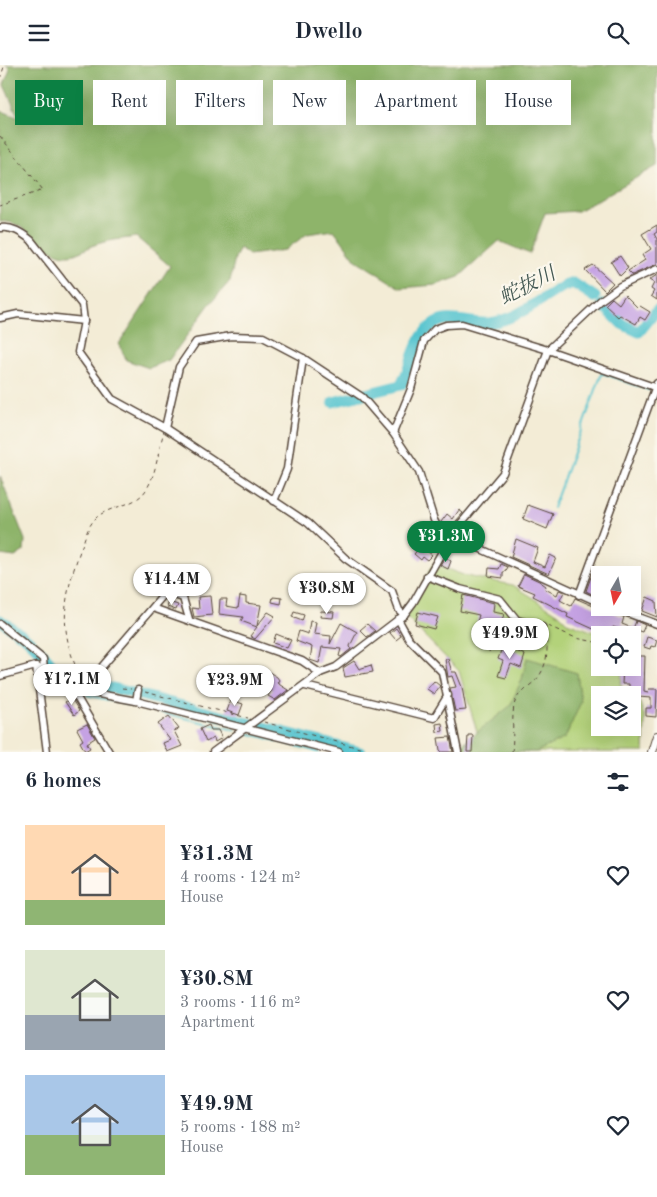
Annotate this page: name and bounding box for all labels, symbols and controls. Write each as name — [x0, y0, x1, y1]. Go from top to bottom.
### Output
icon: menu — [25, 19, 53, 47]
icon: search — [604, 19, 632, 47]
text: Dwello — [294, 21, 363, 43]
chip: Buy — [15, 80, 83, 125]
chip: Rent — [93, 80, 166, 125]
chip: Filters — [176, 80, 263, 125]
chip: New — [273, 80, 346, 125]
chip: Apartment — [356, 80, 476, 125]
chip: House — [486, 80, 571, 125]
water label: 蛇抜川 — [496, 262, 561, 309]
pin: ¥31.3M — [405, 521, 487, 563]
text: ¥31.3M — [418, 529, 474, 545]
pin: ¥14.4M — [131, 563, 213, 606]
north arrow — [591, 566, 641, 616]
map controls — [591, 566, 641, 736]
text: ¥14.4M — [144, 572, 200, 588]
pin: ¥30.8M — [286, 573, 368, 615]
text: ¥30.8M — [299, 581, 355, 597]
pin: ¥49.9M — [469, 617, 551, 660]
text: ¥49.9M — [482, 626, 538, 642]
button: locate — [591, 626, 641, 676]
pin: ¥17.1M — [31, 663, 113, 706]
pin: ¥23.9M — [194, 665, 276, 707]
text: ¥17.1M — [44, 672, 100, 688]
text: ¥23.9M — [207, 673, 263, 689]
button: layers — [591, 686, 641, 736]
icon: filters — [604, 768, 632, 796]
text: 6 homes — [25, 771, 101, 792]
text: ¥31.3M — [180, 844, 253, 865]
icon: home — [65, 845, 125, 905]
icon: heart — [604, 861, 632, 889]
text: 4 rooms · 124 m² — [180, 870, 300, 886]
text: House — [180, 890, 223, 906]
text: ¥30.8M — [180, 969, 253, 990]
icon: home — [65, 970, 125, 1030]
icon: heart — [604, 986, 632, 1014]
text: 3 rooms · 116 m² — [180, 995, 300, 1011]
text: Apartment — [180, 1015, 255, 1031]
text: ¥49.9M — [180, 1094, 253, 1115]
icon: home — [65, 1095, 125, 1155]
icon: heart — [604, 1111, 632, 1139]
text: 5 rooms · 188 m² — [180, 1120, 300, 1136]
text: House — [180, 1140, 223, 1156]

